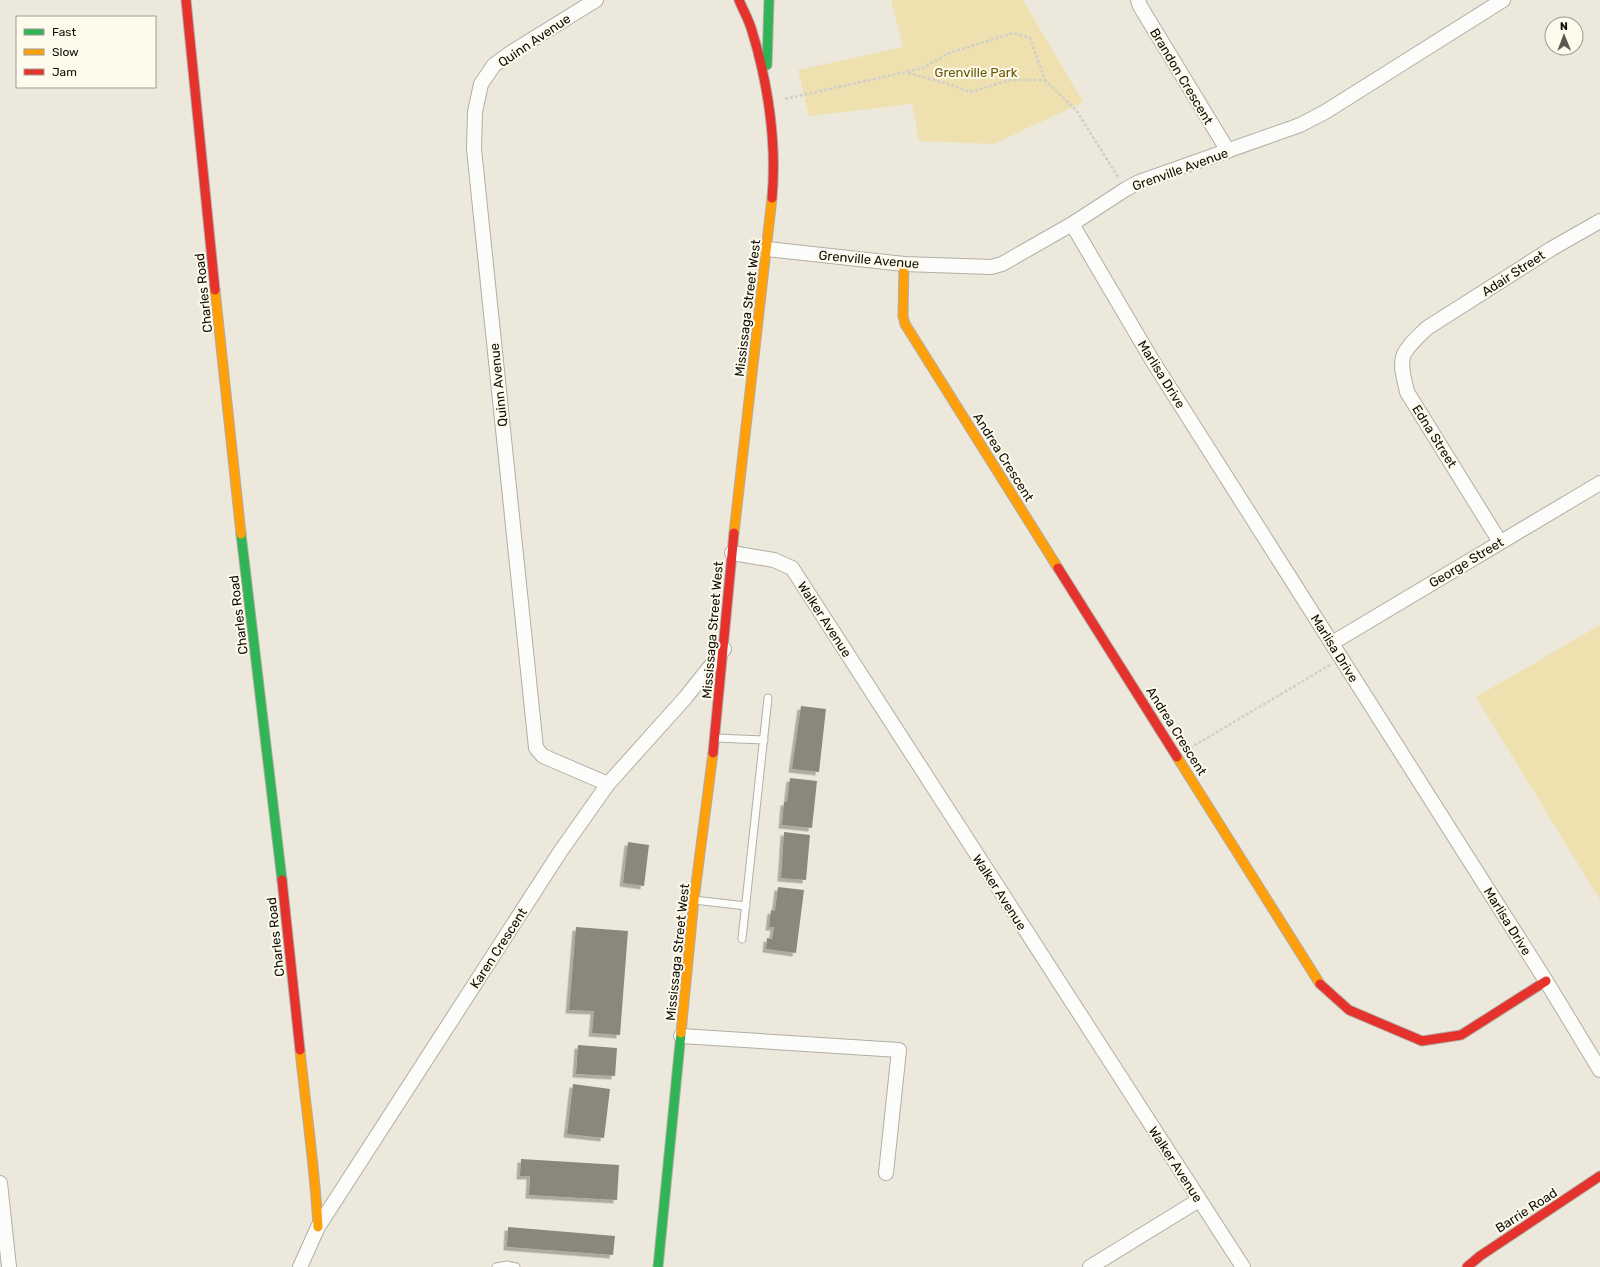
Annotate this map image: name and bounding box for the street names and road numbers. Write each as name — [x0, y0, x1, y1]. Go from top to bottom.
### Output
street label: Quinn Avenue — [495, 11, 573, 70]
street label: Brandon Crescent — [1147, 25, 1216, 127]
street label: Grenville Avenue — [1130, 145, 1230, 194]
street label: Mississaga Street West — [732, 239, 764, 378]
street label: Adair Street — [1479, 247, 1548, 299]
street label: Grenville Avenue — [818, 248, 920, 271]
street label: Charles Road — [192, 252, 215, 333]
street label: Marlisa Drive — [1135, 338, 1188, 411]
street label: Quinn Avenue — [487, 342, 510, 427]
street label: Edna Street — [1409, 402, 1460, 471]
street label: Andrea Crescent — [970, 410, 1037, 504]
street label: George Street — [1426, 534, 1507, 591]
street label: Mississaga Street West — [699, 561, 727, 700]
street label: Charles Road — [226, 574, 251, 655]
street label: Walker Avenue — [795, 579, 855, 660]
street label: Marlisa Drive — [1308, 612, 1361, 685]
street label: Andrea Crescent — [1143, 684, 1210, 778]
street label: Walker Avenue — [970, 852, 1030, 933]
street label: Mississaga Street West — [663, 883, 693, 1022]
street label: Marlisa Drive — [1481, 885, 1534, 958]
street label: Charles Road — [264, 896, 287, 977]
street label: Karen Crescent — [467, 905, 530, 991]
street label: Walker Avenue — [1146, 1124, 1206, 1205]
street label: Barrie Road — [1493, 1185, 1560, 1236]

